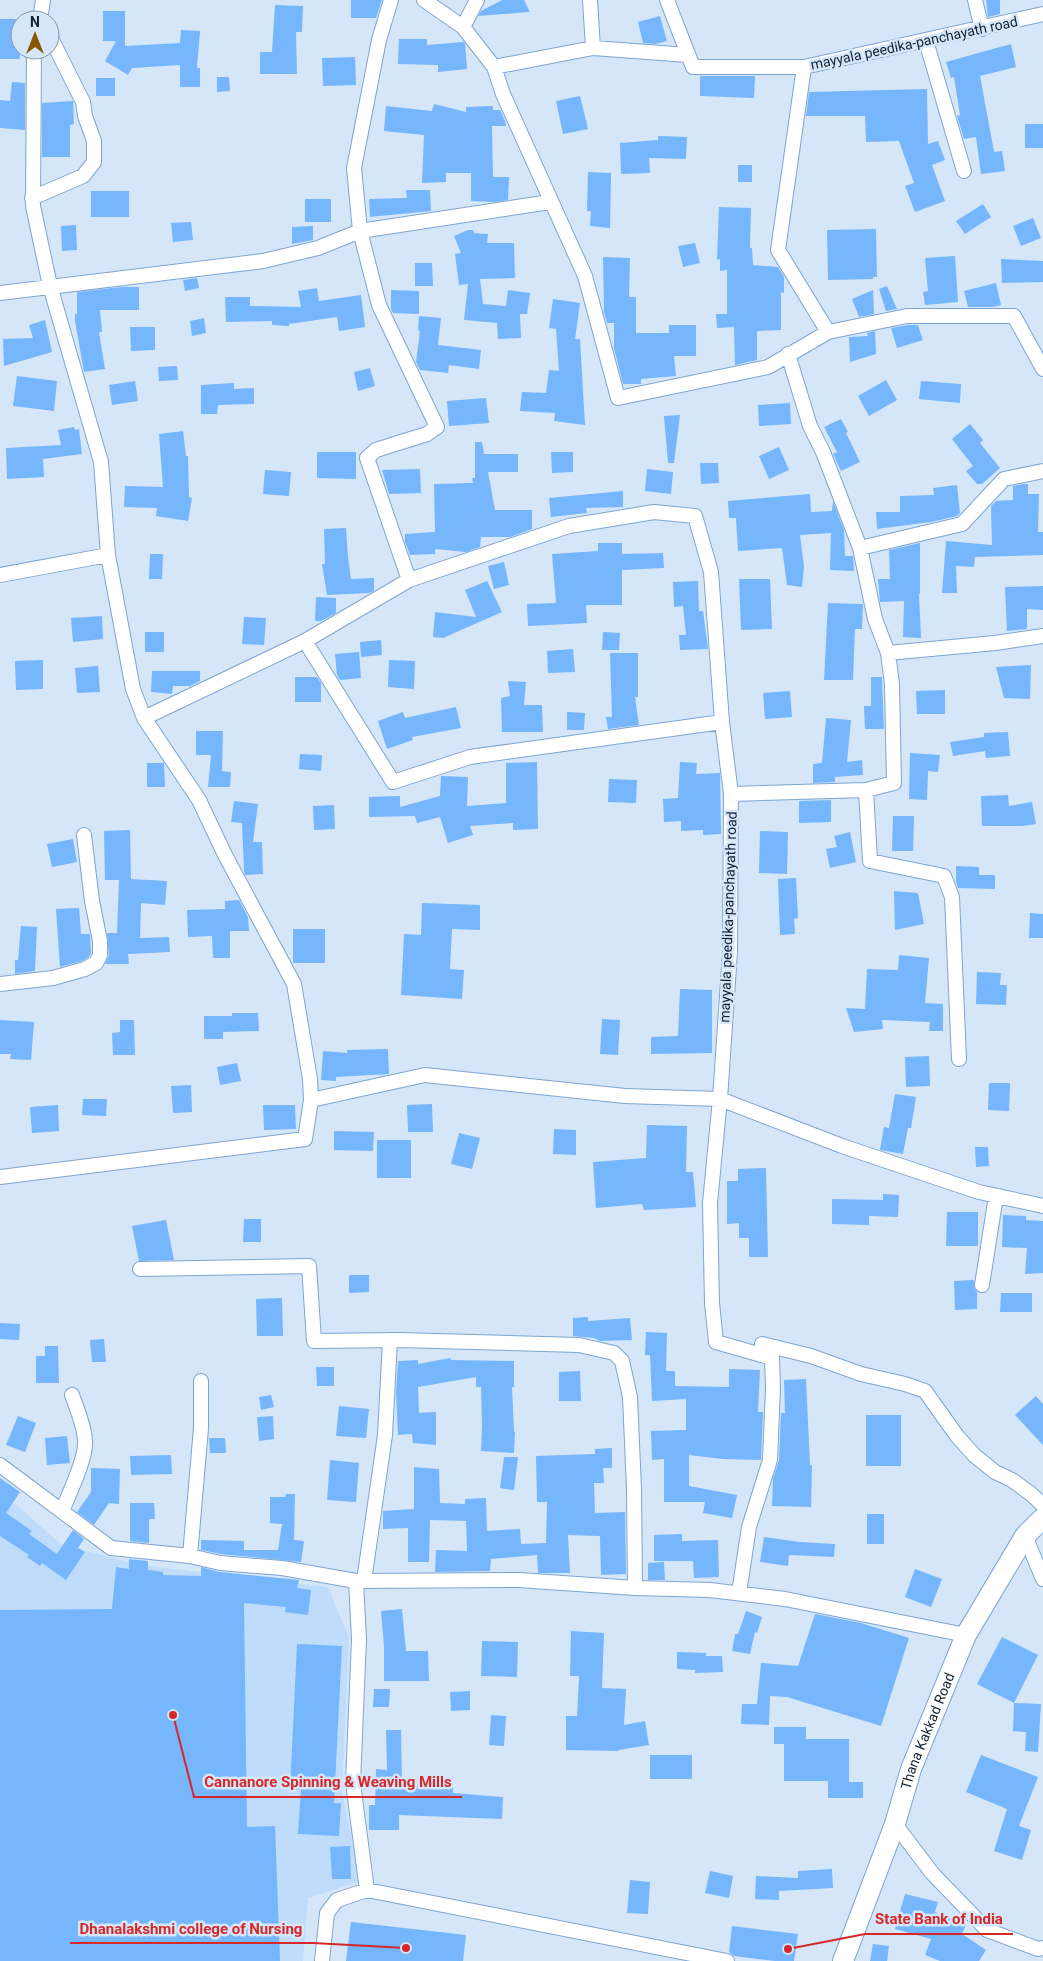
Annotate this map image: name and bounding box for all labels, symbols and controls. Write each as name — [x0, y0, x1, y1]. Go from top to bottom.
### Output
north arrow — [10, 10, 60, 60]
street label: mayyala peedika-panchayath road — [809, 13, 1019, 73]
text: N — [30, 14, 40, 30]
street label: mayyala peedika-panchayath road — [716, 811, 740, 1023]
street label: Thana Kakkad Road — [897, 1670, 958, 1791]
callout: Cannanore Spinning & Weaving Mills — [194, 1767, 462, 1797]
text: Cannanore Spinning & Weaving Mills — [204, 1773, 452, 1791]
callout: State Bank of India — [865, 1904, 1013, 1934]
text: State Bank of India — [875, 1910, 1003, 1928]
callout: Dhanalakshmi college of Nursing — [70, 1913, 313, 1943]
text: Dhanalakshmi college of Nursing — [80, 1920, 302, 1938]

